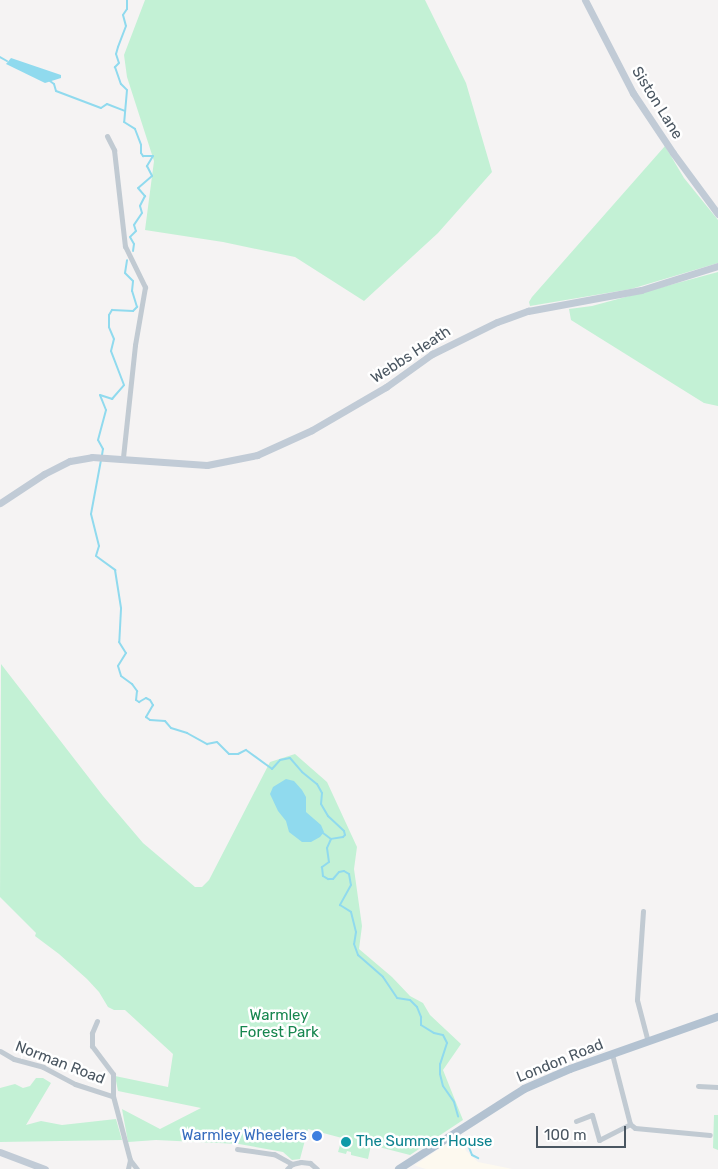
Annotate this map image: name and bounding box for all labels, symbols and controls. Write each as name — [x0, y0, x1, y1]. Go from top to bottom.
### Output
street label: Siston Lane — [628, 63, 686, 143]
street label: Webbs Heath — [368, 323, 454, 387]
park label: Warmley Forest Park — [239, 1006, 319, 1041]
street label: London Road — [514, 1035, 606, 1087]
street label: Norman Road — [13, 1038, 107, 1088]
scale bar — [538, 1116, 628, 1148]
text: 100 m — [544, 1126, 586, 1144]
place label: Warmley Wheelers — [181, 1127, 307, 1145]
marker: Warmley Wheelers — [311, 1130, 323, 1142]
place label: The Summer House — [356, 1133, 493, 1151]
marker: The Summer House — [340, 1136, 352, 1148]

